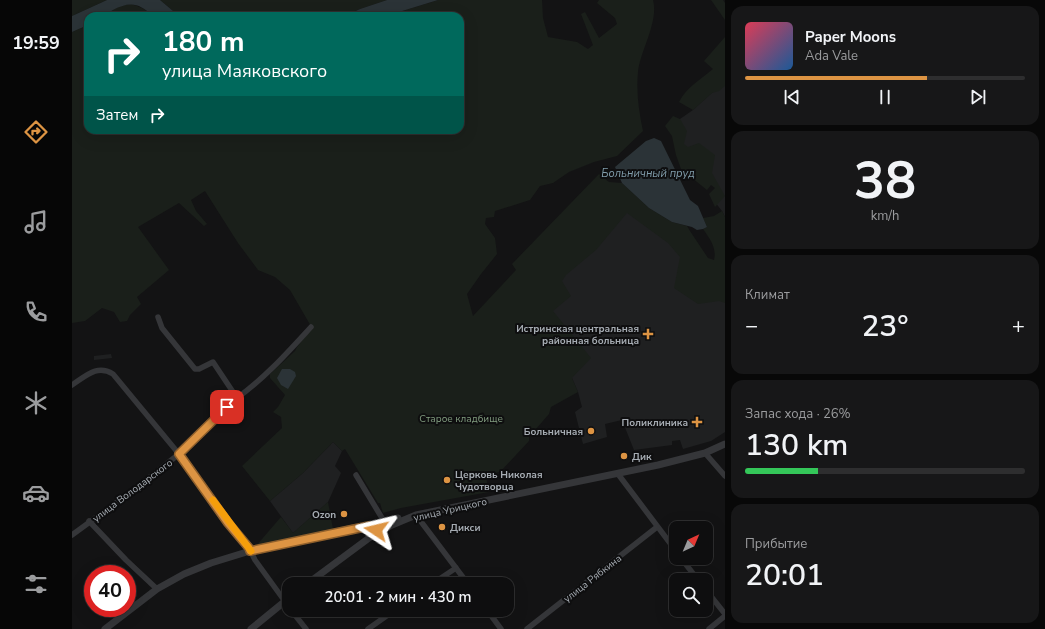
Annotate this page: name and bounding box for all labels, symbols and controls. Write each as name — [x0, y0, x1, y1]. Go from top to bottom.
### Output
text: 180 m — [162, 23, 245, 61]
text: Paper Moons — [805, 27, 896, 47]
icon: right — [96, 28, 148, 80]
text: 19:59 — [12, 31, 60, 55]
text: Ada Vale — [805, 47, 858, 65]
text: улица Маяковского — [162, 59, 327, 83]
icon: previous — [781, 86, 803, 108]
icon: pause — [874, 86, 896, 108]
icon: next — [967, 86, 989, 108]
icon: right — [146, 104, 168, 126]
text: Затем — [96, 105, 138, 125]
icon: directions — [22, 118, 50, 146]
text: 38 — [854, 145, 916, 216]
water label: Больничный пруд — [601, 166, 695, 181]
text: km/h — [871, 207, 899, 225]
icon: music — [22, 208, 50, 236]
text: Климат — [745, 286, 790, 304]
icon: phone — [22, 298, 50, 326]
text: 23° — [861, 306, 909, 347]
text: − — [745, 311, 758, 341]
text: + — [1012, 311, 1025, 341]
place label: Истринская центральная районная больница — [516, 322, 639, 348]
marker: Истринская центральная районная больница — [642, 328, 654, 340]
icon: climate — [22, 389, 50, 417]
pin — [210, 390, 244, 424]
icon: arrive — [216, 396, 238, 418]
text: Запас хода · 26% — [745, 405, 851, 423]
park label: Старое кладбище — [419, 412, 503, 426]
place label: Поликлиника — [622, 416, 688, 430]
marker: Поликлиника — [691, 416, 703, 428]
place label: Больничная — [524, 425, 583, 439]
text: 130 km — [745, 425, 848, 466]
marker: Больничная — [586, 426, 596, 436]
place label: Дик — [632, 450, 652, 464]
marker: Дик — [619, 451, 629, 461]
street label: улица Володарского — [90, 456, 176, 526]
place label: Церковь Николая Чудотворца — [455, 468, 543, 494]
marker: Церковь Николая Чудотворца — [442, 475, 452, 485]
icon: car — [22, 479, 50, 507]
street label: улица Урицкого — [412, 495, 489, 525]
place label: Ozon — [312, 508, 336, 522]
marker: Ozon — [339, 509, 349, 519]
position arrow — [355, 509, 397, 551]
place label: Дикси — [450, 521, 481, 535]
north arrow — [669, 521, 713, 565]
map controls — [669, 521, 713, 617]
marker: Дикси — [437, 522, 447, 532]
text: Прибытие — [745, 535, 807, 553]
street label: улица Рябкина — [561, 552, 625, 606]
text: 20:01 — [745, 555, 824, 596]
speed limit sign: 40 — [84, 565, 136, 617]
icon: filters — [22, 570, 50, 598]
button: search — [669, 573, 713, 617]
text: 20:01 · 2 мин · 430 m — [324, 587, 472, 607]

